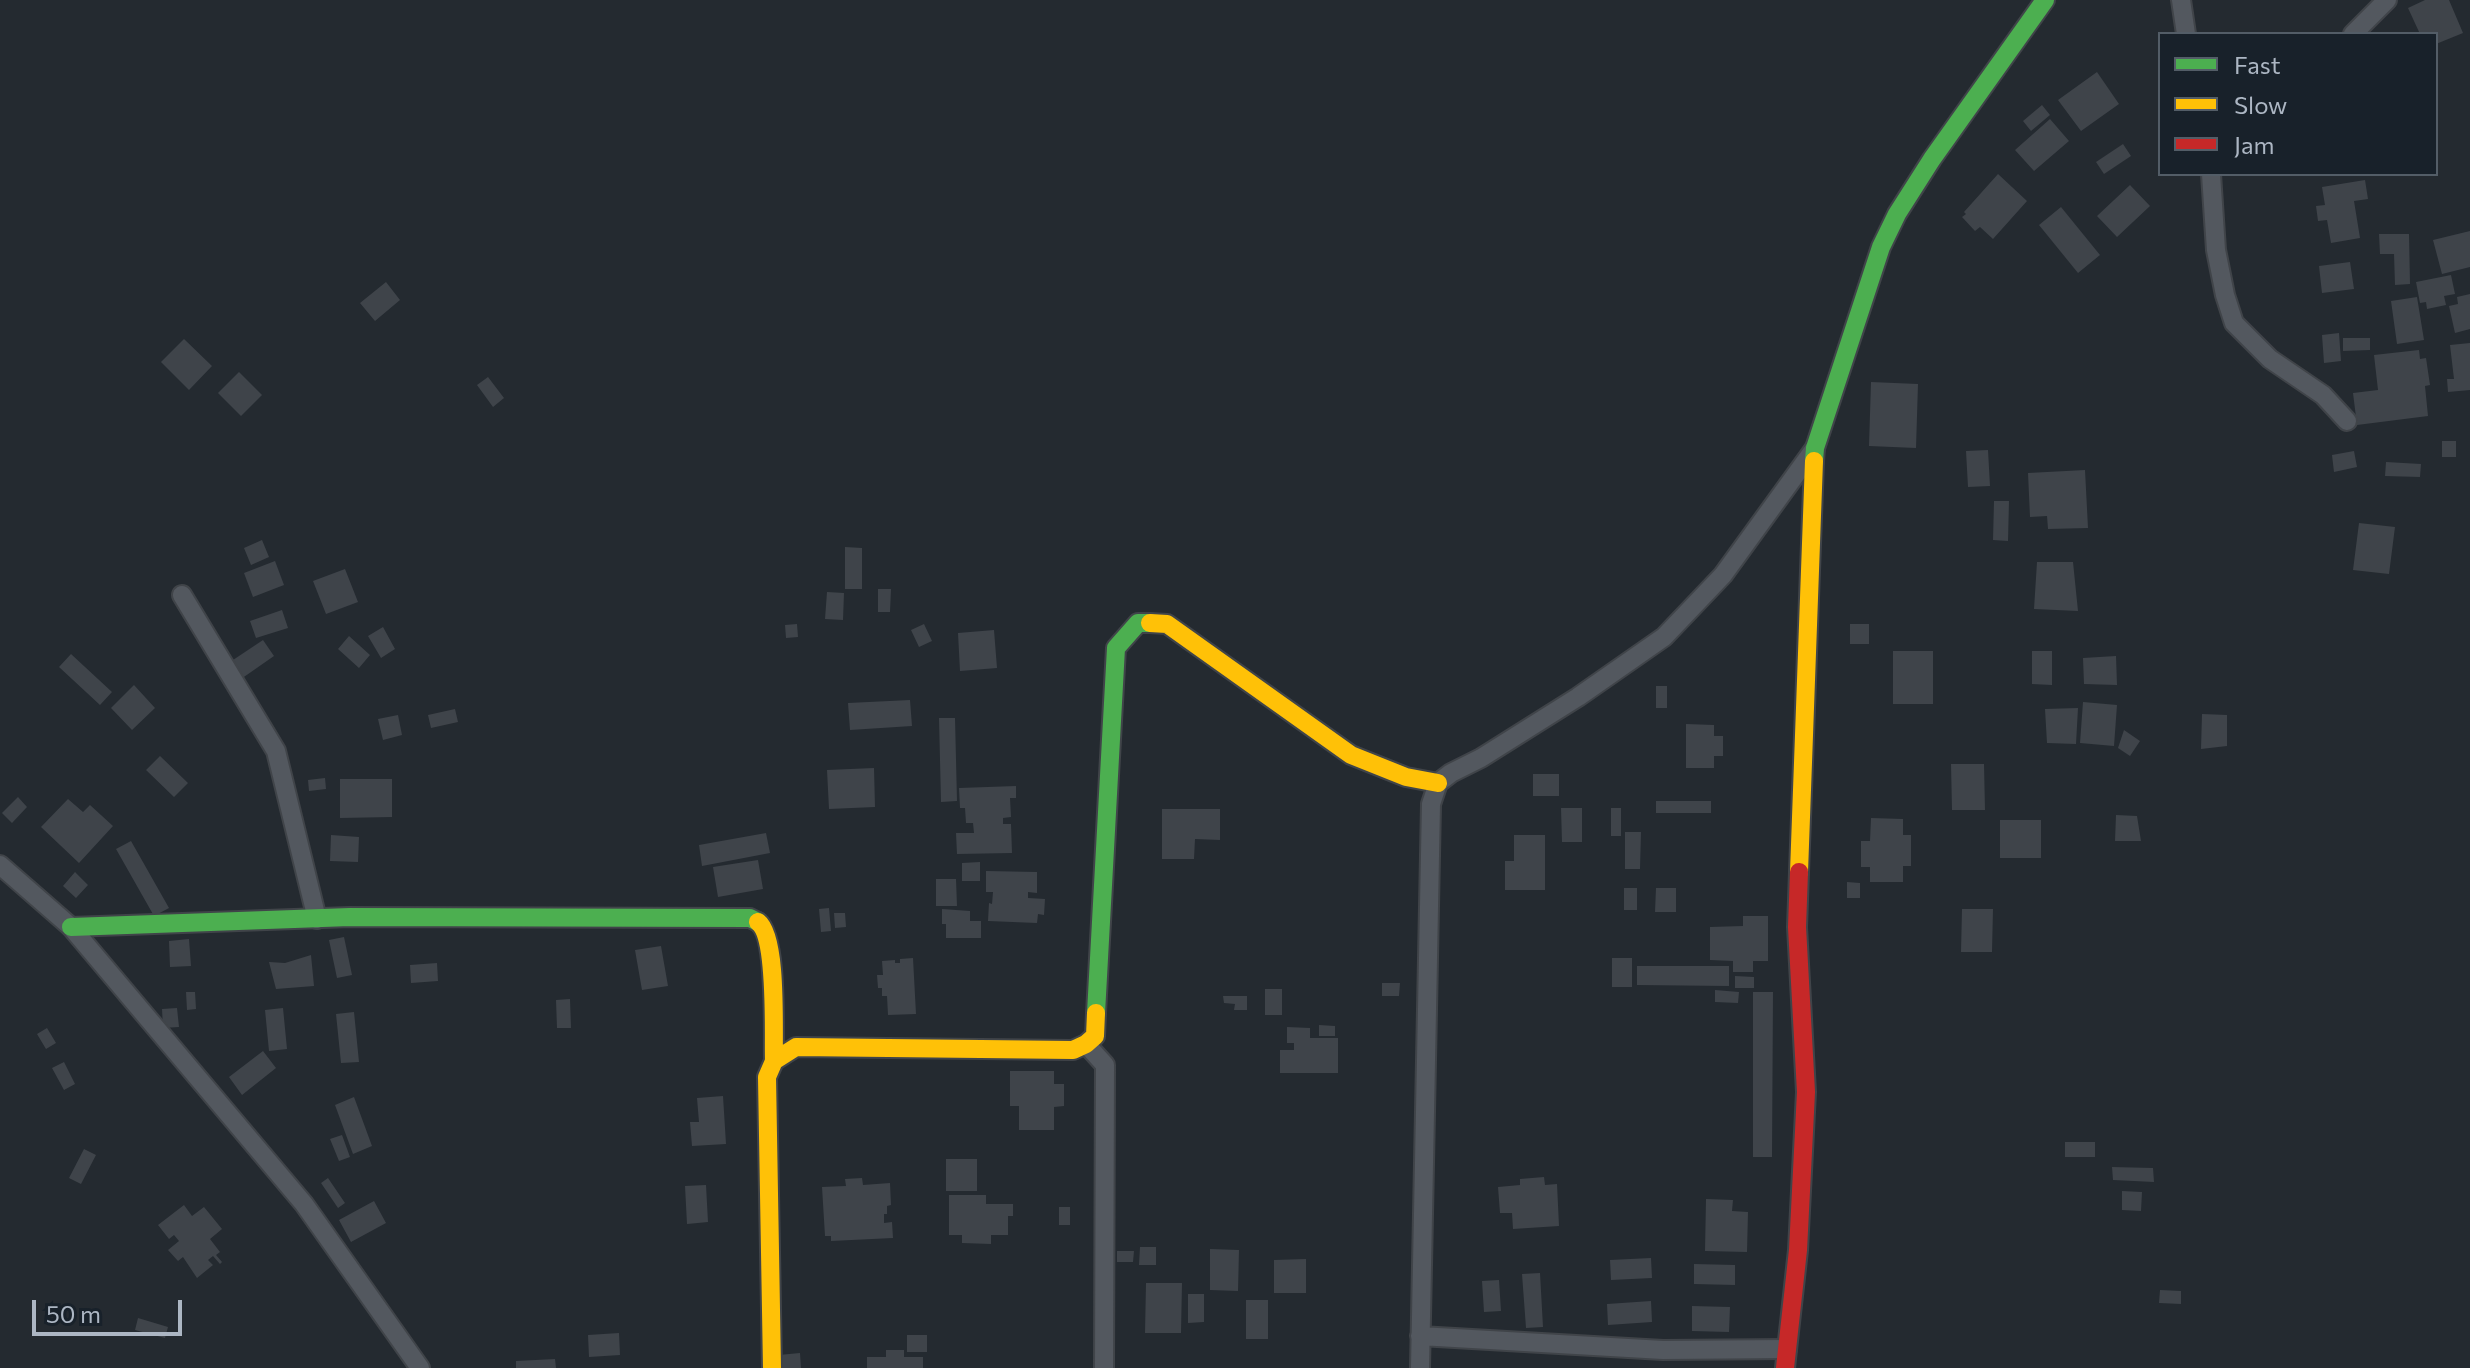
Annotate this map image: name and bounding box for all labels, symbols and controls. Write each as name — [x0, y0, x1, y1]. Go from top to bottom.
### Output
legend — [2158, 32, 2438, 176]
text: Fast — [2234, 50, 2281, 79]
text: Slow — [2234, 90, 2287, 119]
text: Jam — [2234, 130, 2274, 159]
scale bar — [36, 1284, 186, 1334]
text: 50 m — [46, 1299, 101, 1328]

